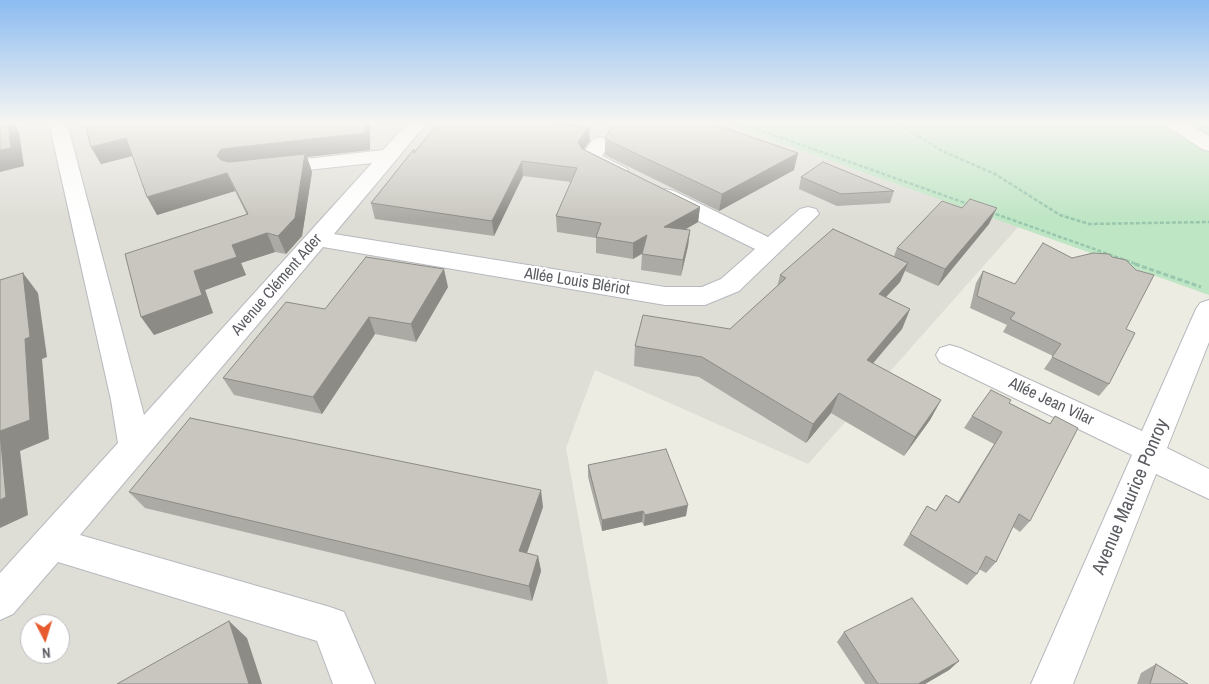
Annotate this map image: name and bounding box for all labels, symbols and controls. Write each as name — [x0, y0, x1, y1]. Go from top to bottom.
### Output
street label: Avenue Clément Ader — [228, 230, 326, 340]
street label: Allée Louis Blériot — [523, 264, 631, 300]
street label: Allée Jean Vilar — [1005, 374, 1097, 430]
street label: Avenue Maurice Ponroy — [1088, 416, 1174, 578]
north arrow — [20, 614, 70, 664]
text: N — [41, 644, 51, 662]

